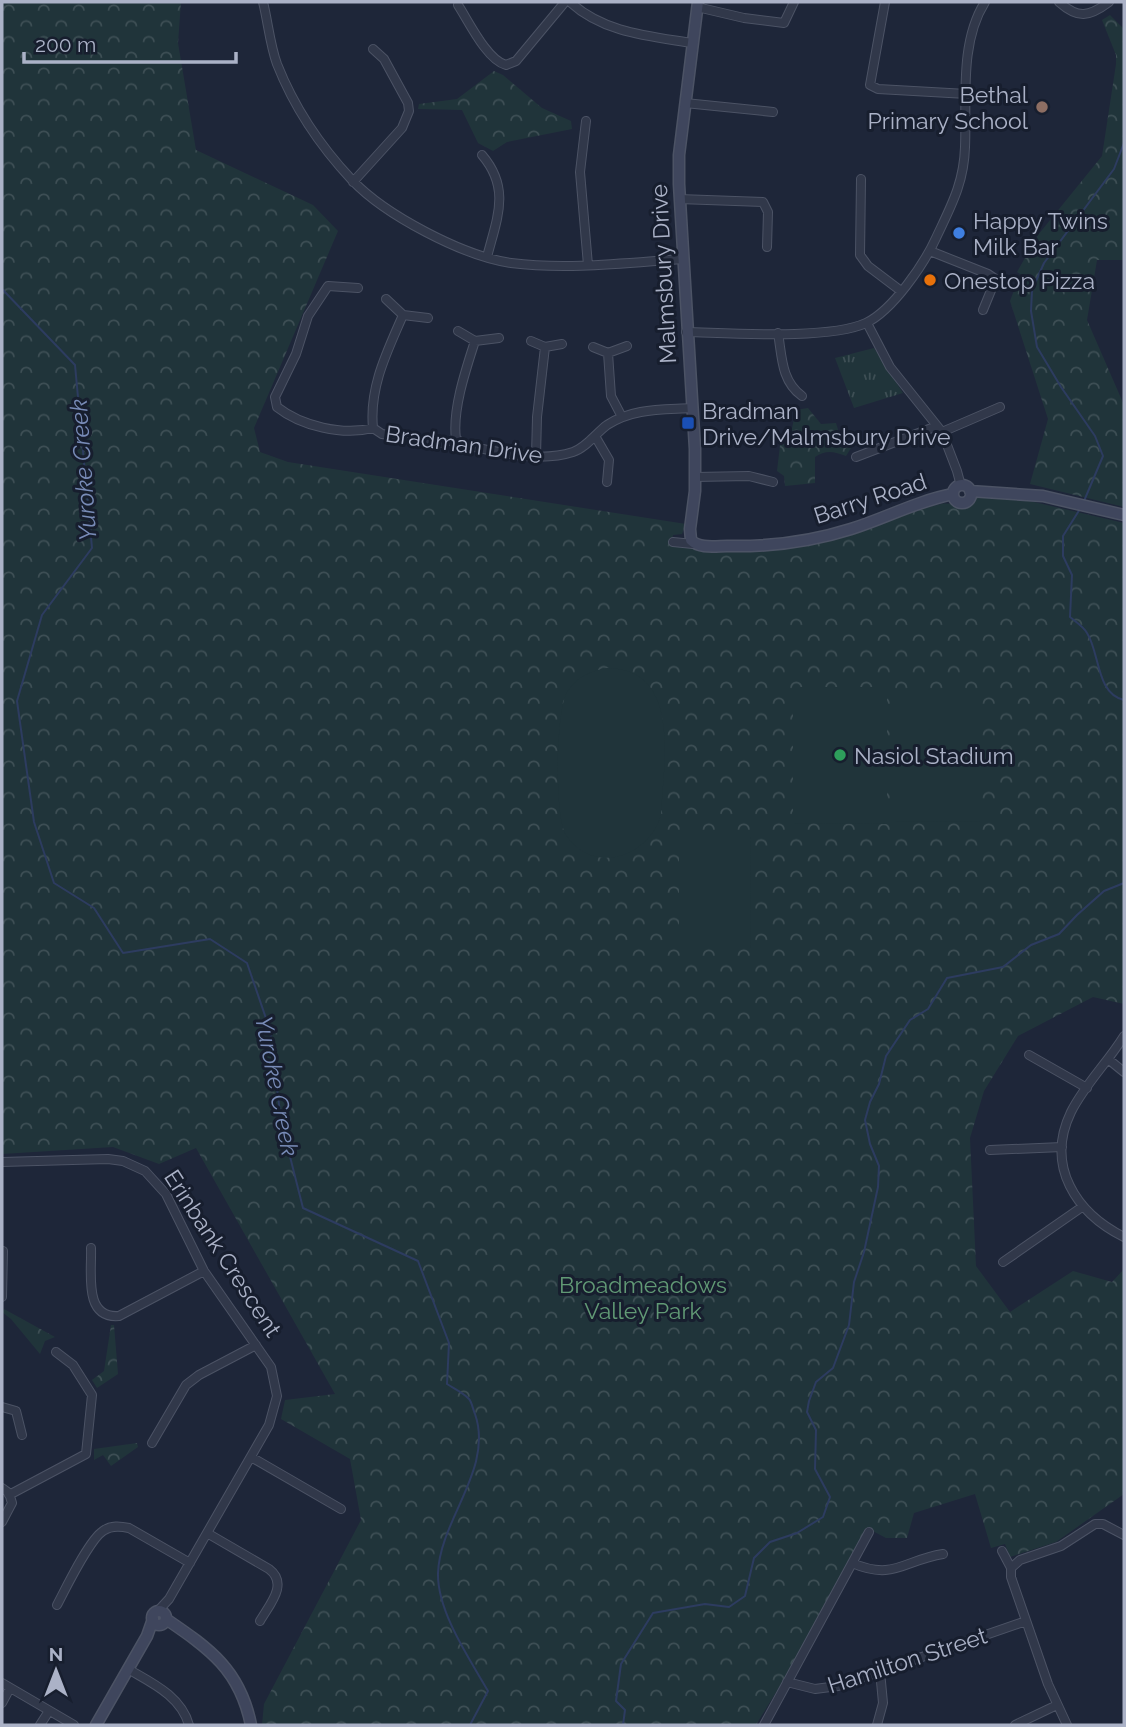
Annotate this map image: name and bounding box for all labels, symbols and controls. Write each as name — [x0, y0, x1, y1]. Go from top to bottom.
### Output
scale bar — [24, 21, 236, 65]
text: 200 m — [35, 32, 96, 57]
place label: Bethal Primary School — [868, 81, 1029, 134]
marker: Bethal Primary School — [1034, 99, 1050, 115]
street label: Malmsbury Drive — [645, 184, 681, 364]
place label: Happy Twins Milk Bar — [973, 207, 1108, 260]
marker: Happy Twins Milk Bar — [951, 225, 967, 241]
place label: Onestop Pizza — [944, 267, 1095, 294]
marker: Onestop Pizza — [922, 272, 938, 288]
place label: Bradman Drive/Malmsbury Drive — [702, 397, 950, 450]
water label: Yuroke Creek — [64, 398, 102, 542]
marker: Bradman Drive/Malmsbury Drive — [680, 415, 696, 431]
street label: Bradman Drive — [384, 420, 544, 468]
street label: Barry Road — [810, 467, 930, 529]
place label: Nasiol Stadium — [854, 742, 1014, 769]
marker: Nasiol Stadium — [832, 747, 848, 763]
water label: Yuroke Creek — [249, 1013, 305, 1159]
street label: Erinbank Crescent — [159, 1164, 287, 1342]
park label: Broadmeadows Valley Park — [559, 1271, 727, 1324]
street label: Hamilton Street — [824, 1621, 990, 1698]
north arrow — [21, 1636, 91, 1706]
text: N — [49, 1643, 63, 1665]

